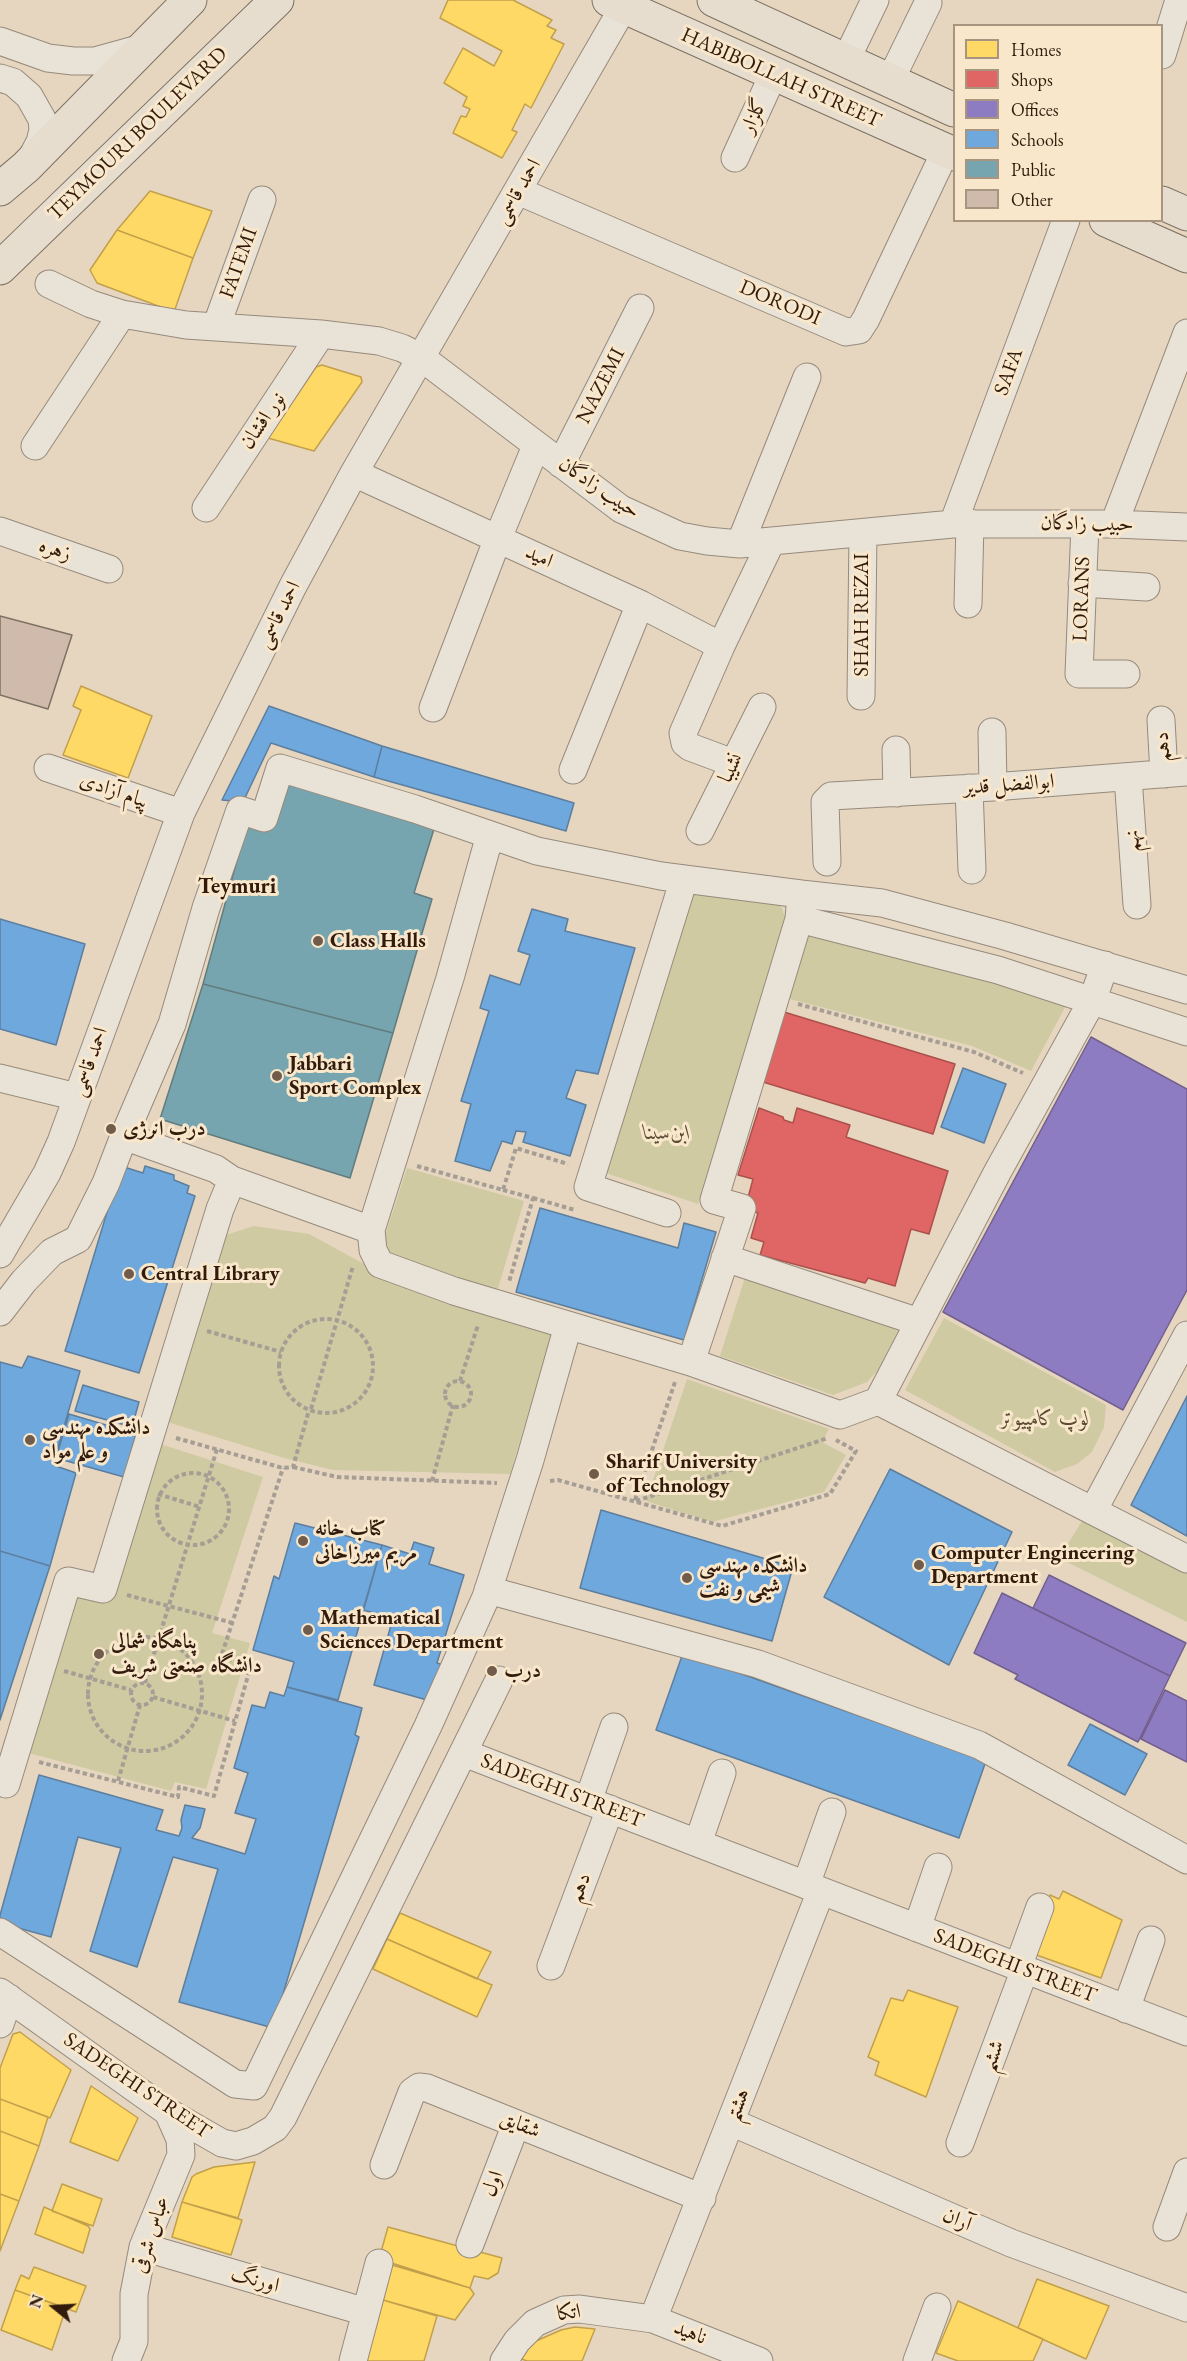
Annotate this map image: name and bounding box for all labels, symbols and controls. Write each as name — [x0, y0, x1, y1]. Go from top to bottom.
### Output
street label: HABIBOLLAH STREET — [677, 23, 885, 133]
legend — [953, 24, 1163, 222]
text: Homes — [1011, 38, 1061, 61]
street label: TEYMOURI BOULEVARD — [43, 42, 233, 226]
text: Shops — [1011, 68, 1053, 91]
street label: گلزار — [735, 94, 773, 138]
text: Offices — [1011, 98, 1059, 121]
text: Schools — [1011, 128, 1064, 151]
street label: احمد قاسمی — [489, 155, 547, 229]
text: Public — [1011, 158, 1055, 181]
text: Other — [1011, 188, 1053, 211]
street label: FATEMI — [215, 224, 263, 302]
street label: DORODI — [736, 275, 824, 331]
street label: NAZEMI — [571, 344, 631, 428]
street label: SAFA — [989, 345, 1029, 399]
street label: نور افشان — [235, 388, 291, 454]
street label: حبیب زادگان — [553, 451, 645, 525]
street label: حبیب زادگان — [1040, 511, 1134, 537]
street label: زهره — [35, 533, 75, 567]
street label: امید — [521, 540, 557, 574]
street label: SHAH REZAI — [849, 553, 875, 677]
street label: LORANS — [1068, 556, 1096, 642]
street label: احمد قاسمی — [251, 577, 307, 653]
street label: دهم — [1149, 731, 1177, 763]
street label: نشیبا — [713, 749, 749, 787]
street label: پیام آزادی — [76, 768, 152, 814]
street label: ابوالفضل قدیر — [963, 769, 1055, 801]
street label: نهم — [1120, 829, 1146, 853]
district label: Teymuri — [198, 874, 276, 900]
place label: Class Halls — [330, 928, 426, 954]
marker: Class Halls — [311, 934, 325, 948]
street label: احمد قاسمی — [66, 1024, 114, 1100]
place label: Jabbari Sport Complex — [289, 1051, 421, 1101]
marker: Jabbari Sport Complex — [270, 1069, 284, 1083]
place label: درب انرژی — [123, 1116, 206, 1142]
park label: ابن‌سینا — [643, 1120, 691, 1146]
marker: درب انرژی — [104, 1122, 118, 1136]
place label: Central Library — [141, 1261, 279, 1287]
marker: Central Library — [122, 1267, 136, 1281]
park label: لوپ کامپیوتر — [1000, 1406, 1090, 1432]
place label: دانشکده مهندسی و علم مواد — [42, 1415, 151, 1465]
marker: دانشکده مهندسی و علم مواد — [23, 1433, 37, 1447]
place label: Sharif University of Technology — [606, 1449, 757, 1499]
marker: Sharif University of Technology — [587, 1467, 601, 1481]
place label: کتاب خانه مریم میرزاخانی — [315, 1516, 417, 1566]
marker: کتاب خانه مریم میرزاخانی — [296, 1534, 310, 1548]
place label: Computer Engineering Department — [931, 1540, 1134, 1590]
place label: دانشکده مهندسی شیمی و نفت — [699, 1553, 808, 1603]
marker: Computer Engineering Department — [912, 1558, 926, 1572]
marker: دانشکده مهندسی شیمی و نفت — [680, 1571, 694, 1585]
place label: Mathematical Sciences Department — [320, 1605, 503, 1655]
marker: Mathematical Sciences Department — [301, 1623, 315, 1637]
place label: پناهگاه شمالی دانشگاه صنعتی شریف — [111, 1629, 262, 1679]
marker: پناهگاه شمالی دانشگاه صنعتی شریف — [92, 1647, 106, 1661]
place label: درب — [504, 1658, 541, 1684]
marker: درب — [485, 1664, 499, 1678]
street label: SADEGHI STREET — [477, 1748, 647, 1834]
street label: دهم — [563, 1870, 597, 1906]
street label: SADEGHI STREET — [930, 1923, 1100, 2009]
street label: SADEGHI STREET — [59, 2027, 215, 2145]
street label: ششم — [976, 2037, 1010, 2075]
street label: هشتم — [720, 2085, 756, 2125]
street label: شقایق — [496, 2106, 544, 2144]
street label: اول — [477, 2168, 509, 2200]
street label: عباس شرقی — [127, 2194, 175, 2276]
street label: آران — [938, 2202, 976, 2238]
street label: اورنگ — [228, 2261, 282, 2299]
north arrow — [24, 2277, 84, 2337]
text: N — [24, 2292, 48, 2311]
street label: اتکا — [556, 2299, 582, 2327]
street label: ناهید — [670, 2315, 710, 2351]

